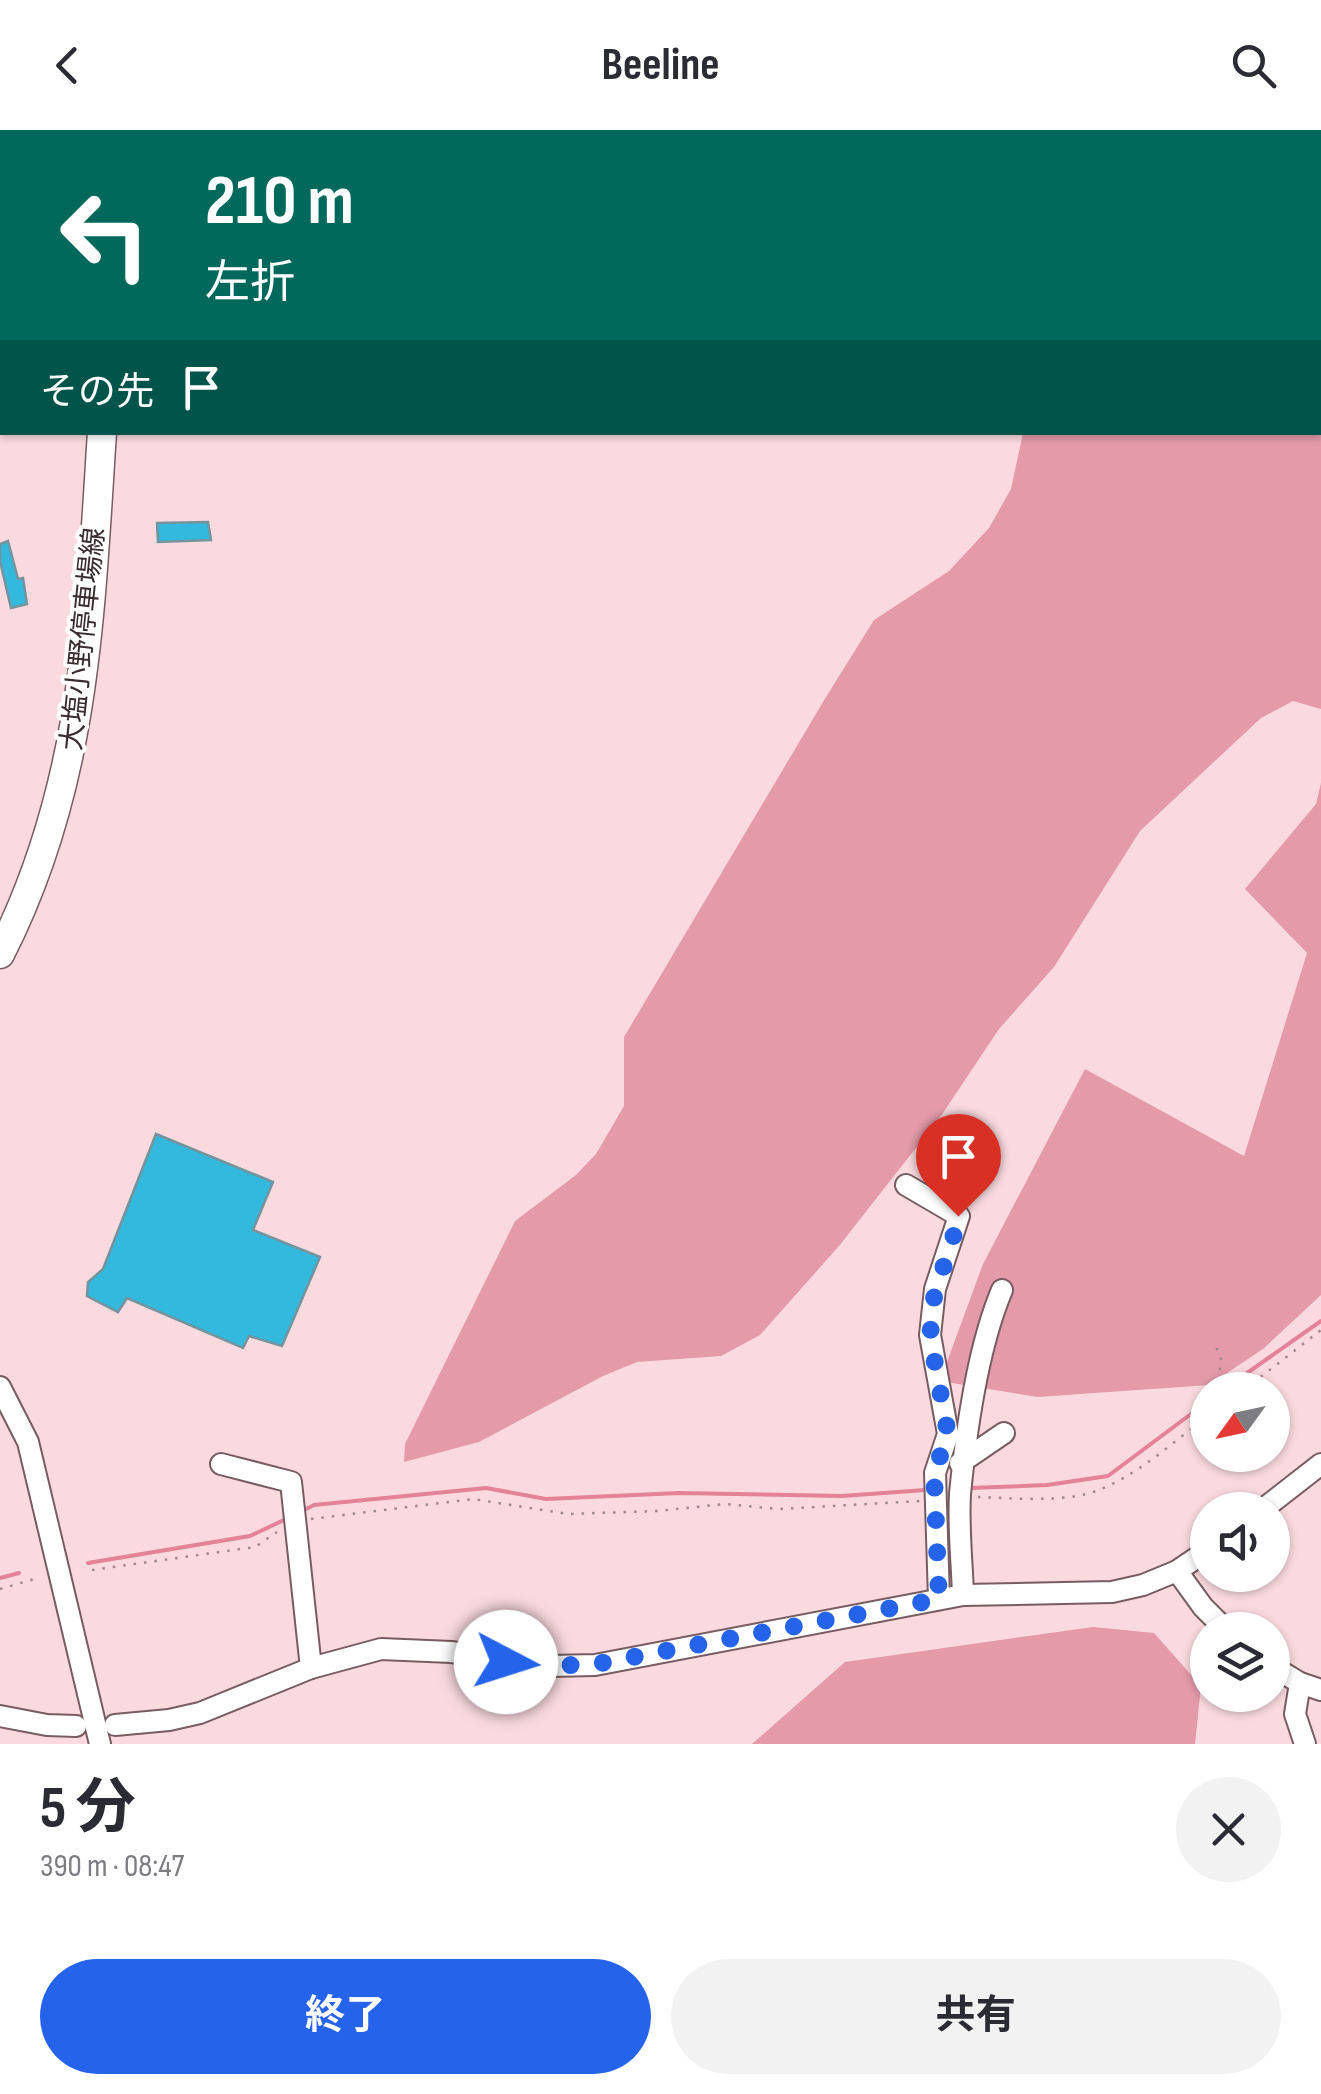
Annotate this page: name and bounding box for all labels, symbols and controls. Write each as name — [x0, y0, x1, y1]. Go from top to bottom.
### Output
icon: back — [40, 38, 95, 93]
text: Beeline — [602, 38, 719, 93]
icon: search — [1226, 38, 1281, 93]
text: 210 m — [205, 160, 354, 244]
icon: left — [40, 170, 170, 300]
text: 左折 — [205, 256, 295, 311]
icon: arrive — [174, 360, 229, 415]
text: その先 — [40, 370, 154, 415]
street label: 大塩小野停車場線 — [55, 526, 112, 752]
pin — [916, 1114, 1001, 1217]
icon: arrive — [931, 1129, 986, 1184]
north arrow — [1190, 1372, 1290, 1472]
map controls — [1190, 1372, 1290, 1712]
button: sound — [1190, 1492, 1290, 1592]
position arrow — [454, 1610, 558, 1714]
button: layers — [1190, 1612, 1290, 1712]
text: 5 分 — [40, 1773, 136, 1845]
button: close — [1176, 1777, 1281, 1882]
text: 390 m · 08:47 — [40, 1847, 184, 1886]
button: 終了 — [40, 1959, 651, 2074]
button: 共有 — [671, 1959, 1281, 2074]

